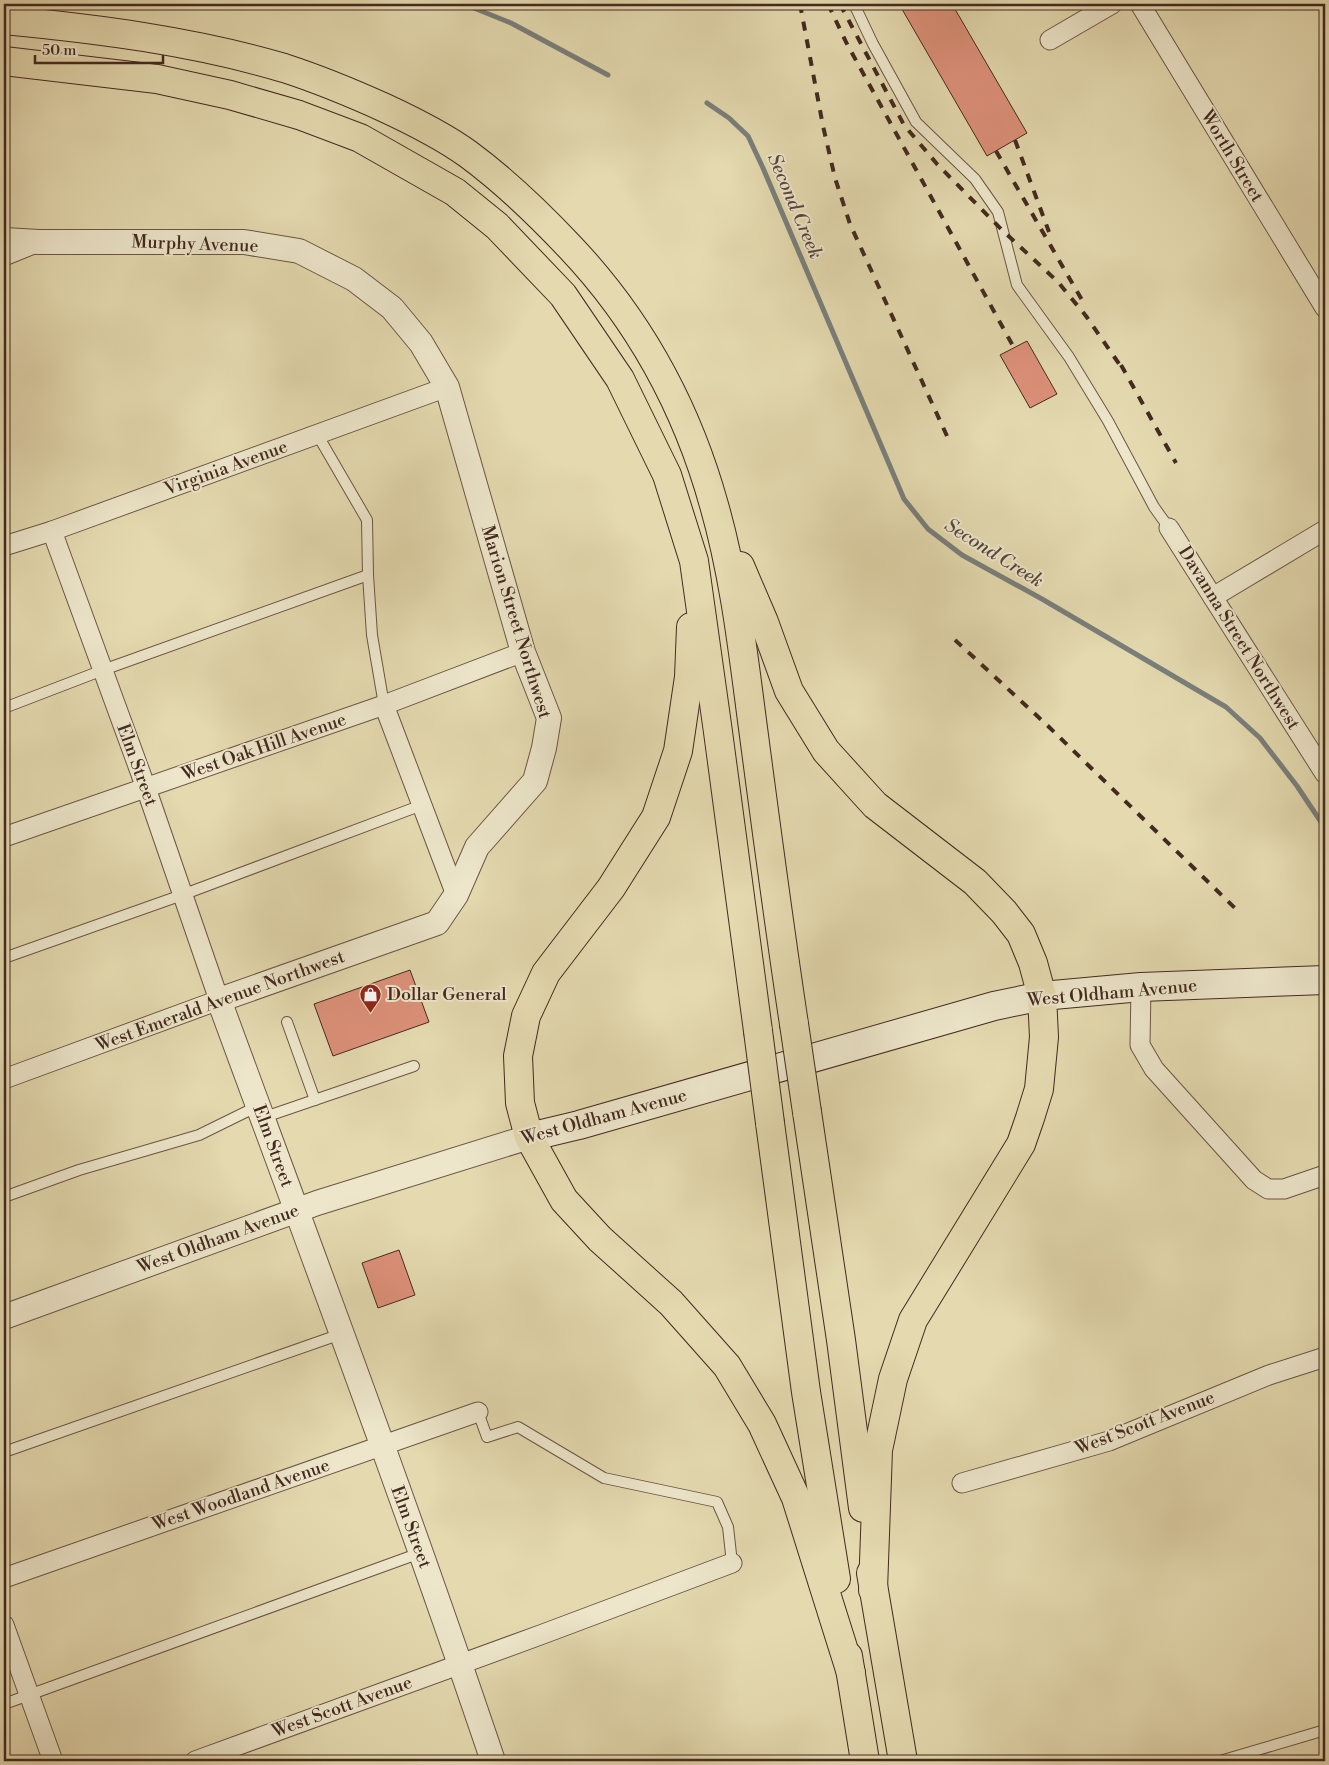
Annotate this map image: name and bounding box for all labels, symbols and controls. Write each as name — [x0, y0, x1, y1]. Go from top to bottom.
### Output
scale bar — [35, 32, 162, 64]
text: 50 m — [42, 41, 76, 60]
street label: Worth Street — [1195, 105, 1269, 207]
water label: Second Creek — [762, 150, 828, 262]
street label: Murphy Avenue — [131, 230, 259, 258]
street label: Virginia Avenue — [160, 435, 291, 501]
water label: Second Creek — [940, 513, 1048, 593]
street label: Marion Street Northwest — [476, 523, 557, 722]
street label: Davanna Street Northwest — [1173, 542, 1305, 735]
street label: West Oak Hill Avenue — [178, 708, 349, 786]
street label: Elm Street — [111, 721, 163, 810]
street label: West Emerald Avenue Northwest — [91, 945, 348, 1057]
street label: West Oldham Avenue — [1025, 974, 1198, 1012]
shop icon: Dollar General — [359, 982, 383, 1013]
place label: Dollar General — [387, 983, 507, 1006]
street label: West Oldham Avenue — [518, 1084, 689, 1150]
street label: Elm Street — [247, 1102, 299, 1191]
street label: West Oldham Avenue — [133, 1199, 302, 1279]
street label: West Scott Avenue — [1071, 1386, 1218, 1461]
street label: West Woodland Avenue — [148, 1454, 333, 1537]
street label: Elm Street — [385, 1483, 437, 1572]
street label: West Scott Avenue — [268, 1671, 415, 1743]

